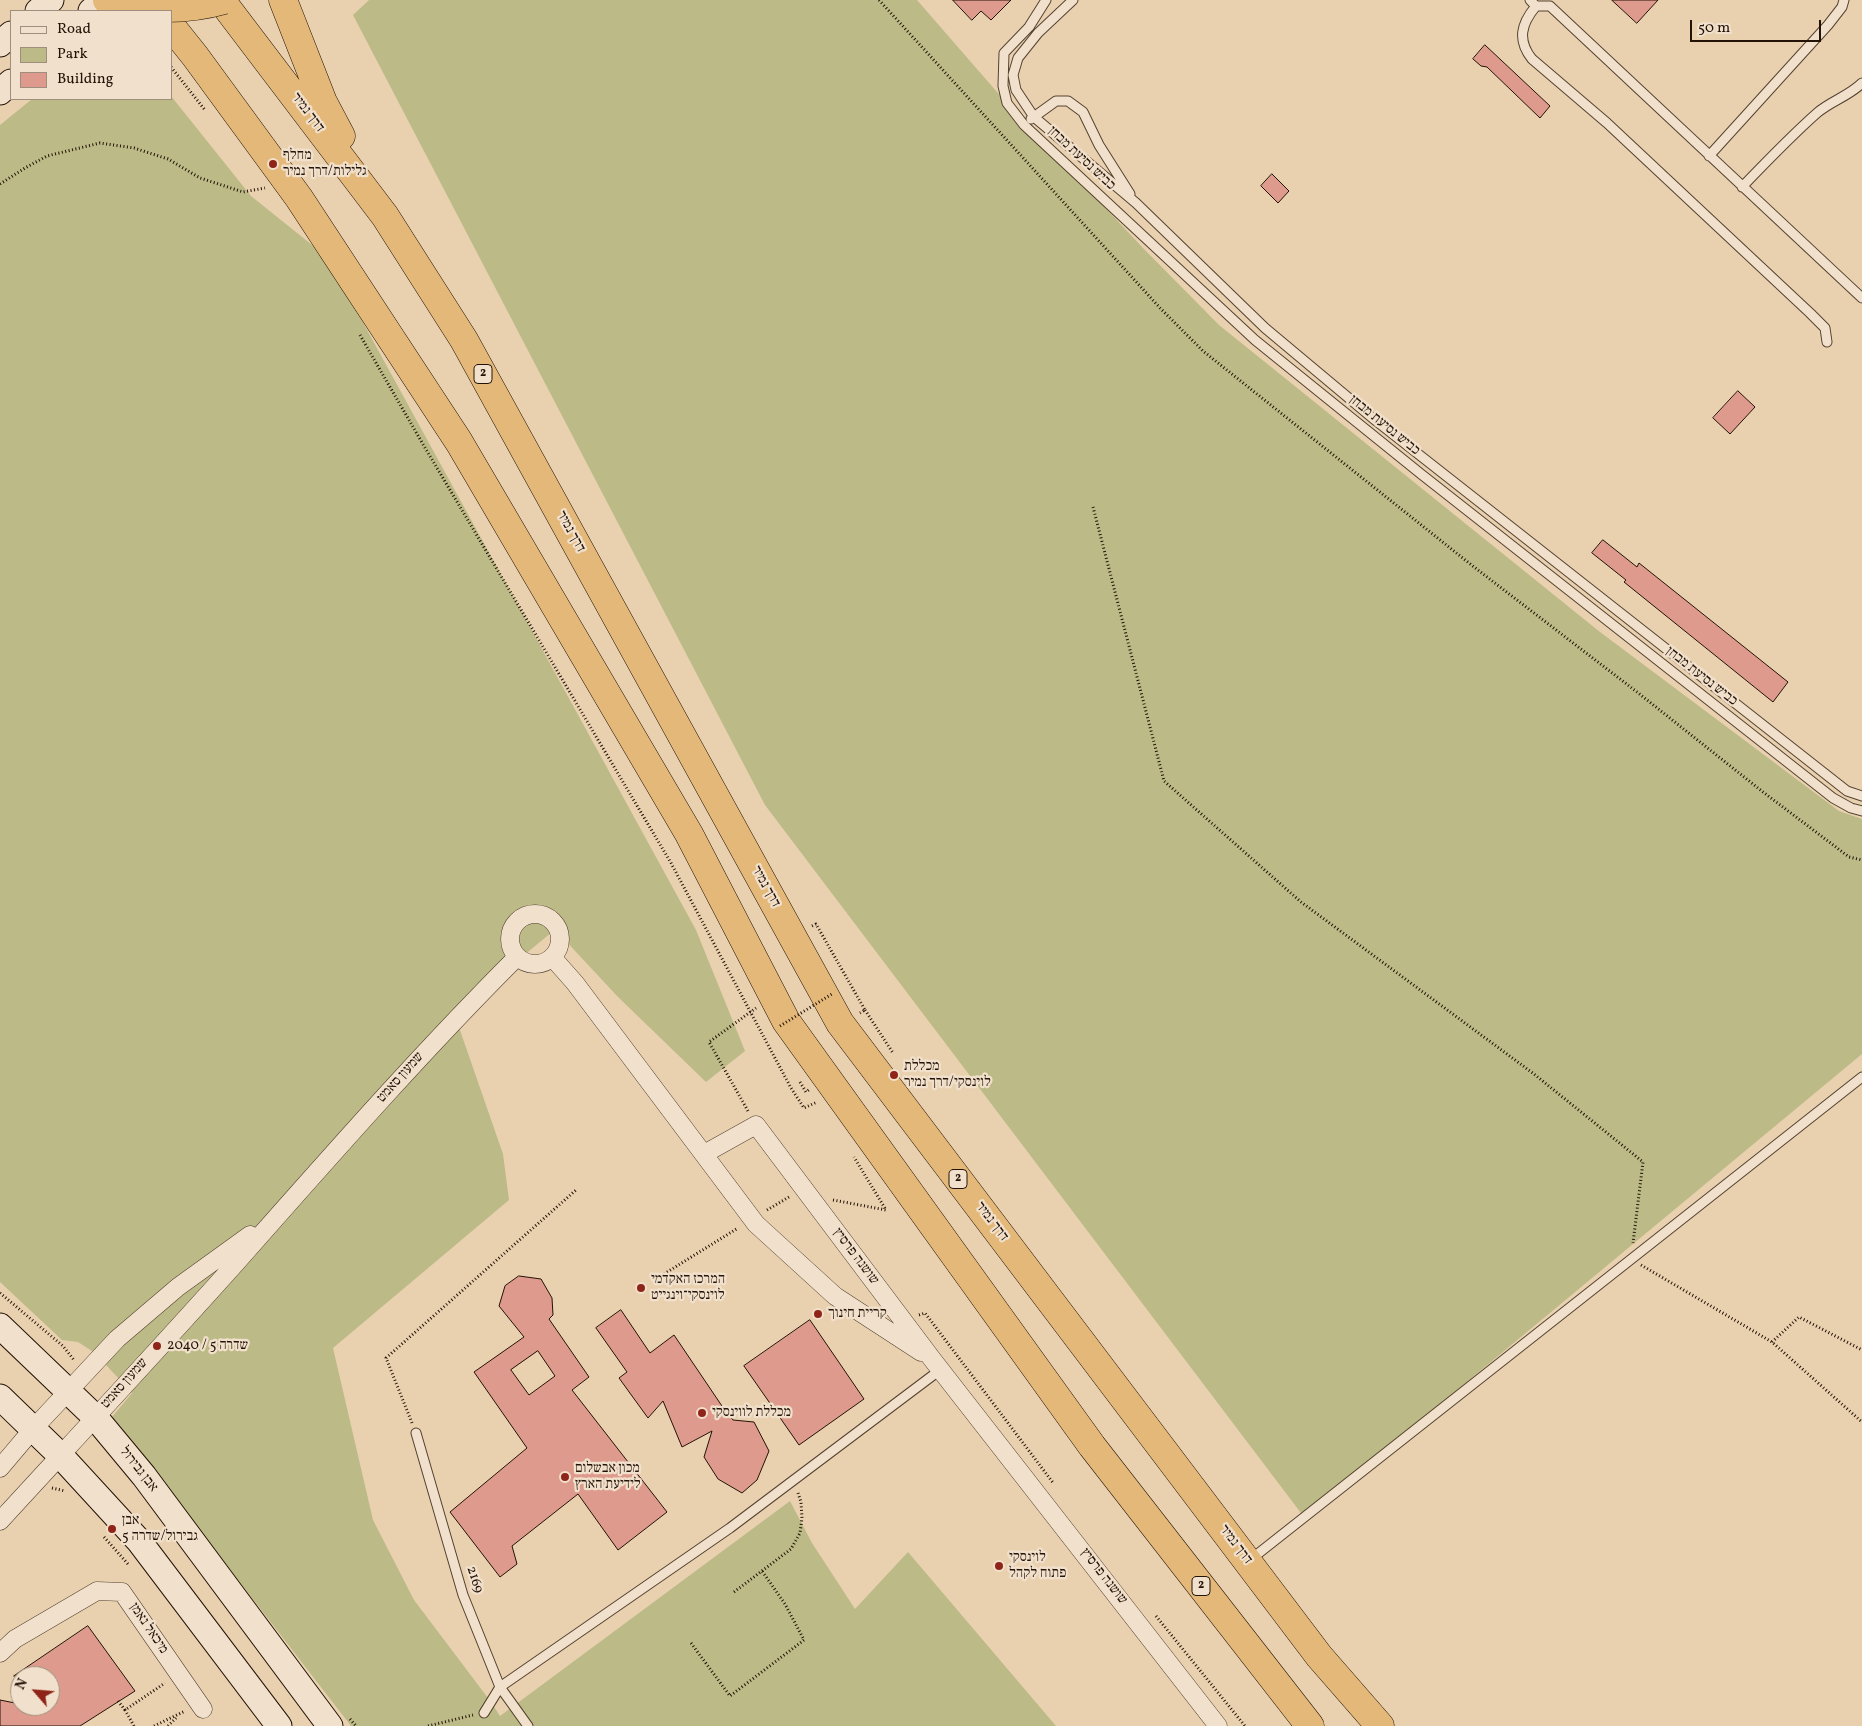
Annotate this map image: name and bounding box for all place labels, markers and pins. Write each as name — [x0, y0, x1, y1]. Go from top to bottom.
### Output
place label: מחלף גלילות/דרך נמיר — [283, 148, 367, 180]
marker: מחלף גלילות/דרך נמיר — [267, 158, 279, 170]
place label: מכללת לוינסקי/דרך נמיר — [904, 1059, 991, 1092]
marker: מכללת לוינסקי/דרך נמיר — [888, 1069, 900, 1081]
place label: המרכז האקדמי לוינסקי־וינגייט — [651, 1272, 725, 1304]
marker: המרכז האקדמי לוינסקי־וינגייט — [635, 1282, 647, 1294]
place label: קריית חינוך — [828, 1306, 887, 1322]
marker: קריית חינוך — [812, 1308, 824, 1320]
place label: שדרה 5 / 2040 — [167, 1338, 248, 1354]
marker: שדרה 5 / 2040 — [151, 1340, 163, 1352]
place label: מכללת לווינסקי — [712, 1405, 791, 1421]
marker: מכללת לווינסקי — [696, 1407, 708, 1419]
place label: מכון אבשלום לידיעת הארץ — [575, 1461, 641, 1494]
marker: מכון אבשלום לידיעת הארץ — [559, 1471, 571, 1483]
place label: אבן גבירול/שדרה 5 — [122, 1513, 198, 1545]
marker: אבן גבירול/שדרה 5 — [106, 1523, 118, 1535]
place label: לוינסקי פתוח לקהל — [1009, 1550, 1066, 1582]
marker: לוינסקי פתוח לקהל — [993, 1560, 1005, 1572]

